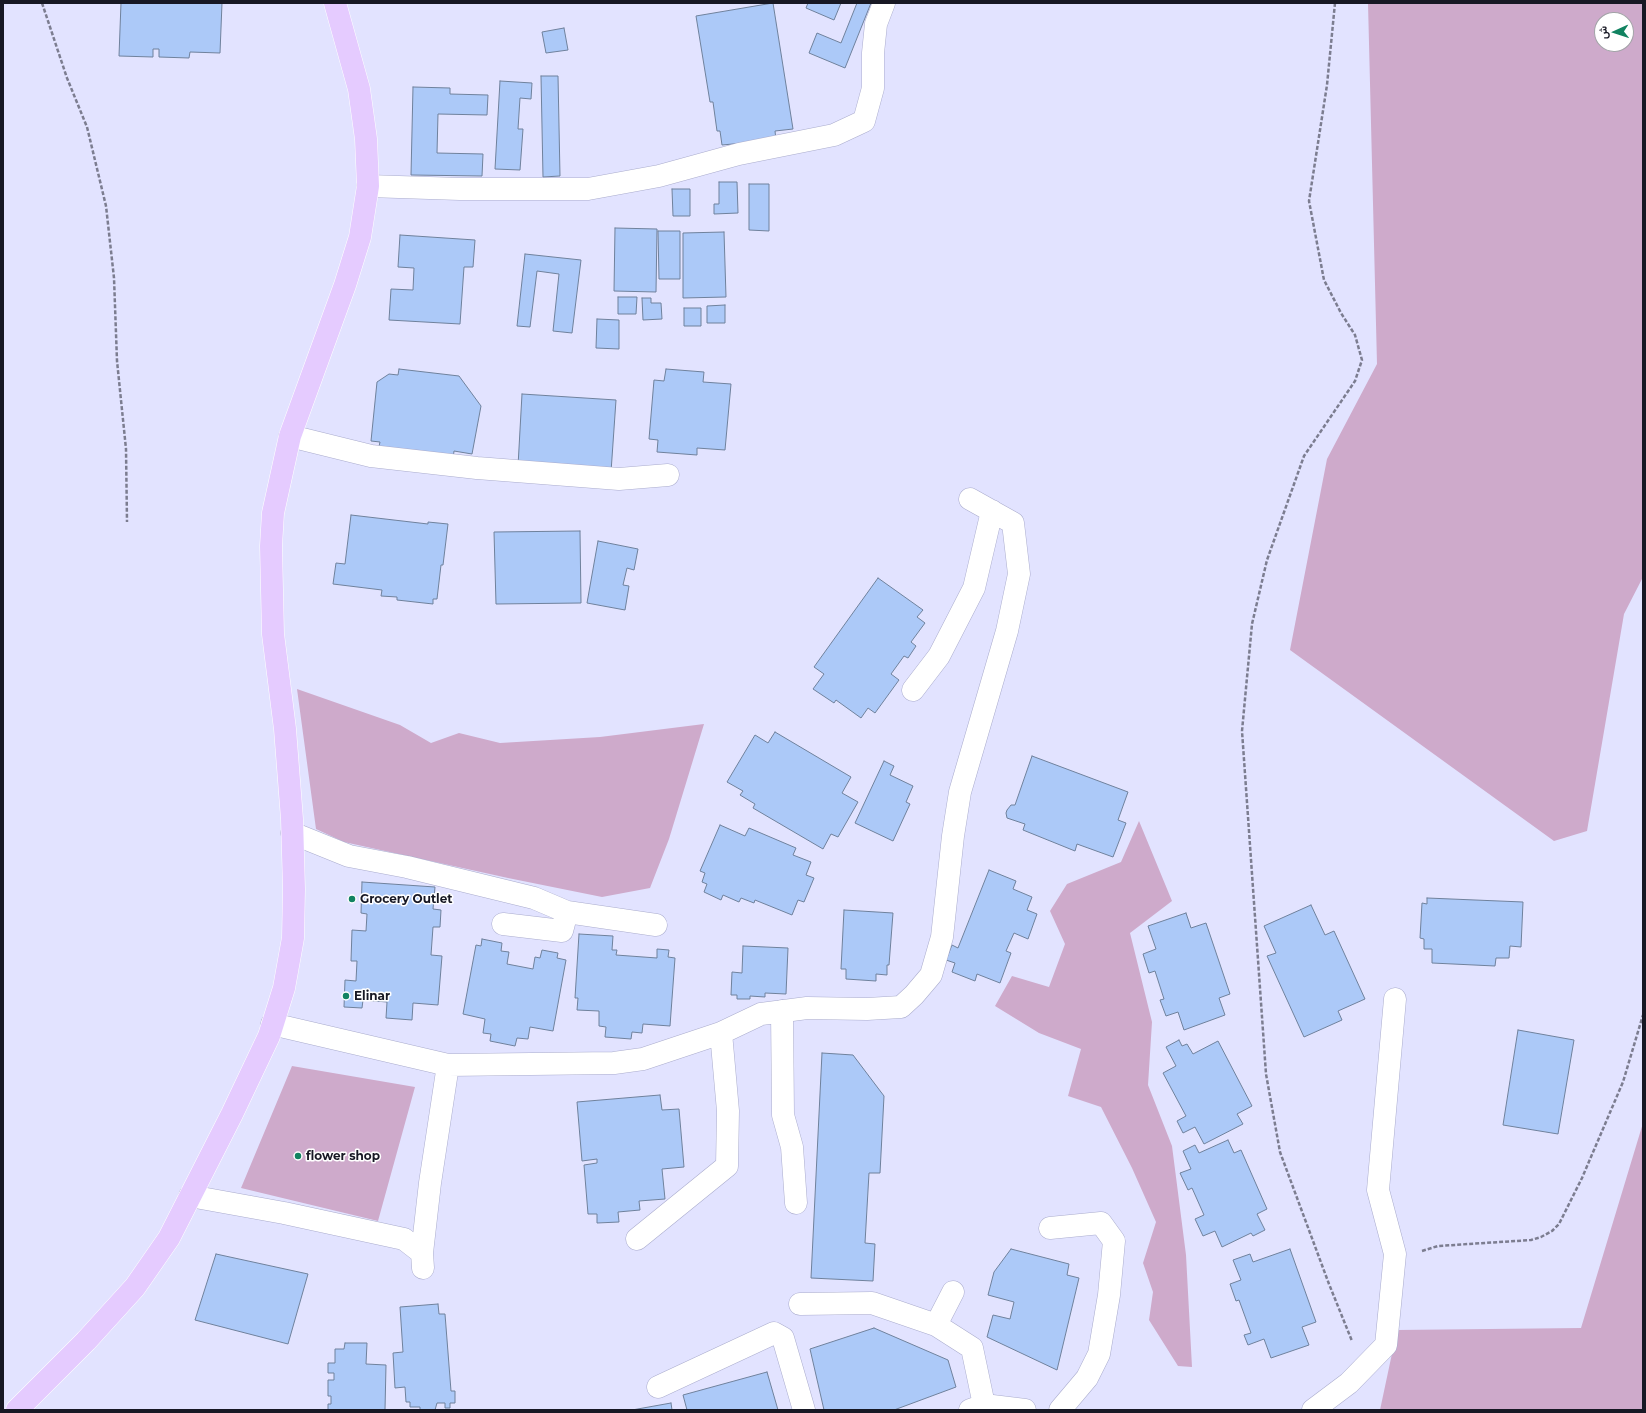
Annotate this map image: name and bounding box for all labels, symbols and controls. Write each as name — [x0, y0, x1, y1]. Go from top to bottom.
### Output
north arrow — [1594, 12, 1634, 52]
text: ش — [1596, 26, 1610, 40]
place label: Grocery Outlet — [360, 892, 453, 906]
marker: Grocery Outlet — [347, 894, 357, 904]
place label: Elinar — [354, 989, 390, 1003]
marker: Elinar — [341, 991, 351, 1001]
place label: flower shop — [306, 1149, 380, 1163]
marker: flower shop — [293, 1151, 303, 1161]

